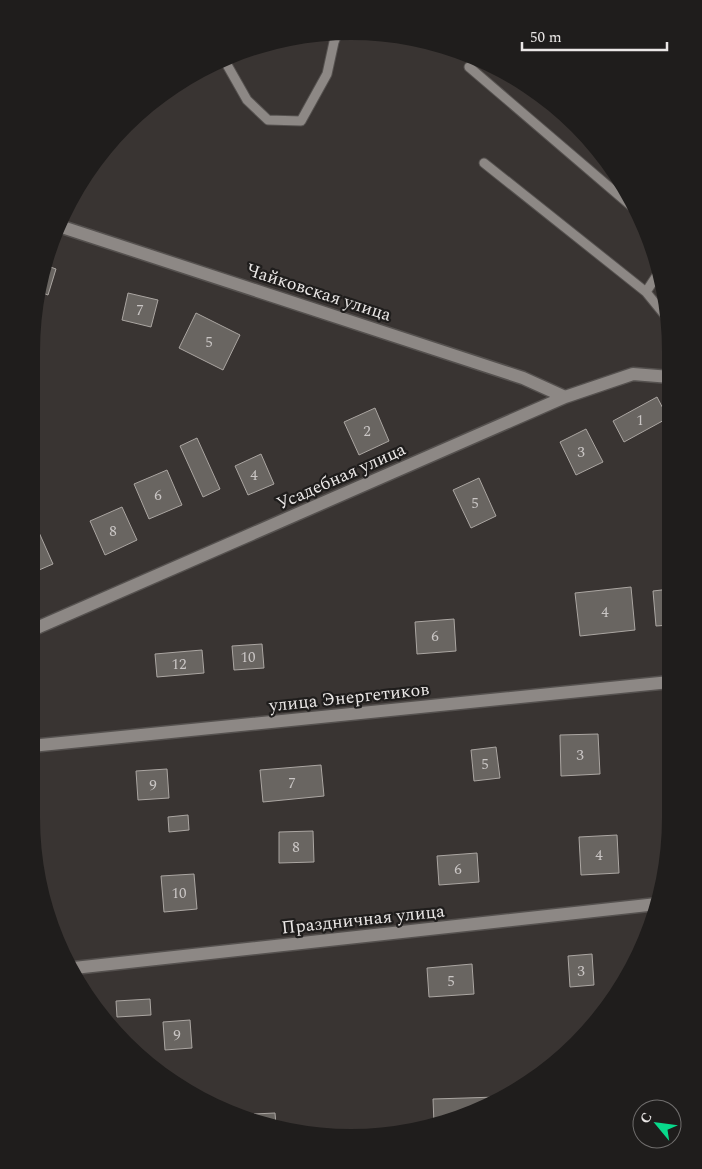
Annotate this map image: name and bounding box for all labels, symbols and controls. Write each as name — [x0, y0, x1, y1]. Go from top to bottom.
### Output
scale bar — [522, 20, 667, 52]
text: 50 m — [530, 26, 562, 49]
street label: Чайковская улица — [243, 256, 395, 329]
house number: 7 — [136, 299, 144, 322]
house number: 5 — [205, 331, 213, 354]
house number: 1 — [636, 409, 644, 432]
house number: 2 — [363, 420, 371, 443]
street label: Усадебная улица — [272, 436, 410, 517]
house number: 3 — [577, 441, 585, 464]
house number: 4 — [250, 464, 258, 487]
house number: 6 — [154, 484, 162, 507]
house number: 5 — [471, 492, 479, 515]
house number: 8 — [109, 520, 117, 543]
house number: 4 — [601, 601, 609, 624]
house number: 6 — [431, 625, 439, 648]
house number: 10 — [240, 646, 256, 669]
house number: 12 — [171, 653, 187, 676]
street label: улица Энергетиков — [267, 676, 430, 719]
house number: 3 — [576, 744, 584, 767]
house number: 5 — [481, 753, 489, 776]
house number: 7 — [288, 772, 296, 795]
house number: 9 — [149, 774, 157, 797]
house number: 8 — [292, 836, 300, 859]
house number: 4 — [595, 844, 603, 867]
house number: 6 — [454, 858, 462, 881]
house number: 10 — [171, 882, 187, 905]
street label: Праздничная улица — [280, 897, 446, 942]
house number: 3 — [577, 960, 585, 983]
house number: 5 — [447, 970, 455, 993]
house number: 9 — [173, 1024, 181, 1047]
north arrow — [632, 1099, 682, 1149]
text: С — [634, 1108, 658, 1127]

